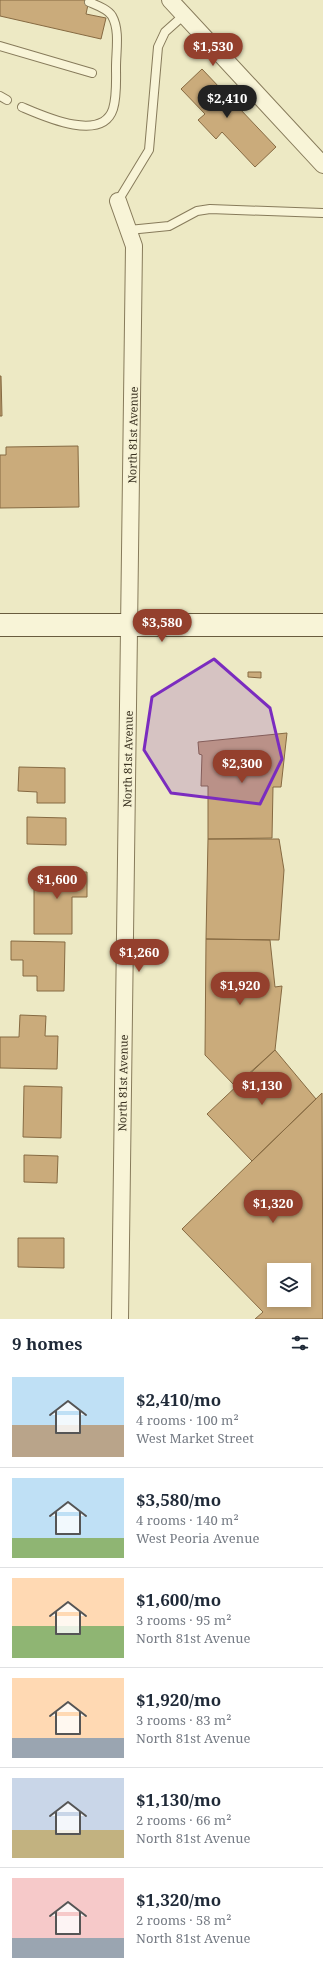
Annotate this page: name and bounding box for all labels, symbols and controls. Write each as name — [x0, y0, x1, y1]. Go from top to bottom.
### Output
pin: $1,530 — [180, 33, 246, 67]
text: $1,530 — [193, 37, 233, 55]
pin: $2,410 — [194, 85, 260, 119]
text: $2,410 — [207, 89, 247, 107]
street label: North 81st Avenue — [124, 386, 141, 484]
pin: $3,580 — [129, 609, 195, 643]
text: $3,580 — [142, 613, 182, 631]
street label: North 81st Avenue — [119, 710, 136, 808]
pin: $2,300 — [209, 750, 275, 784]
text: $2,300 — [222, 754, 262, 772]
pin: $1,600 — [24, 866, 90, 900]
text: $1,600 — [37, 870, 77, 888]
pin: $1,260 — [106, 939, 172, 973]
text: $1,260 — [119, 943, 159, 961]
pin: $1,920 — [207, 972, 273, 1006]
text: $1,920 — [220, 976, 260, 994]
street label: North 81st Avenue — [114, 1034, 131, 1132]
pin: $1,130 — [229, 1072, 295, 1106]
text: $1,130 — [242, 1076, 282, 1094]
pin: $1,320 — [240, 1190, 306, 1224]
text: $1,320 — [253, 1194, 293, 1212]
map controls — [267, 1263, 311, 1307]
button: layers — [267, 1263, 311, 1307]
text: 9 homes — [12, 1332, 82, 1355]
icon: filters — [289, 1332, 311, 1354]
text: $2,410/mo — [136, 1388, 221, 1411]
icon: home — [44, 1393, 92, 1441]
text: 4 rooms · 100 m² — [136, 1411, 239, 1429]
text: West Market Street — [136, 1429, 254, 1447]
text: $3,580/mo — [136, 1488, 221, 1511]
icon: home — [44, 1494, 92, 1542]
text: 4 rooms · 140 m² — [136, 1511, 239, 1529]
text: West Peoria Avenue — [136, 1529, 259, 1547]
text: $1,600/mo — [136, 1588, 221, 1611]
icon: home — [44, 1594, 92, 1642]
text: 3 rooms · 95 m² — [136, 1611, 231, 1629]
text: North 81st Avenue — [136, 1629, 251, 1647]
text: $1,920/mo — [136, 1688, 221, 1711]
icon: home — [44, 1694, 92, 1742]
text: 3 rooms · 83 m² — [136, 1711, 231, 1729]
text: North 81st Avenue — [136, 1729, 251, 1747]
text: $1,130/mo — [136, 1788, 221, 1811]
icon: home — [44, 1794, 92, 1842]
text: 2 rooms · 66 m² — [136, 1811, 231, 1829]
text: North 81st Avenue — [136, 1829, 251, 1847]
text: $1,320/mo — [136, 1888, 221, 1911]
icon: home — [44, 1894, 92, 1942]
text: 2 rooms · 58 m² — [136, 1911, 231, 1929]
text: North 81st Avenue — [136, 1929, 251, 1947]

